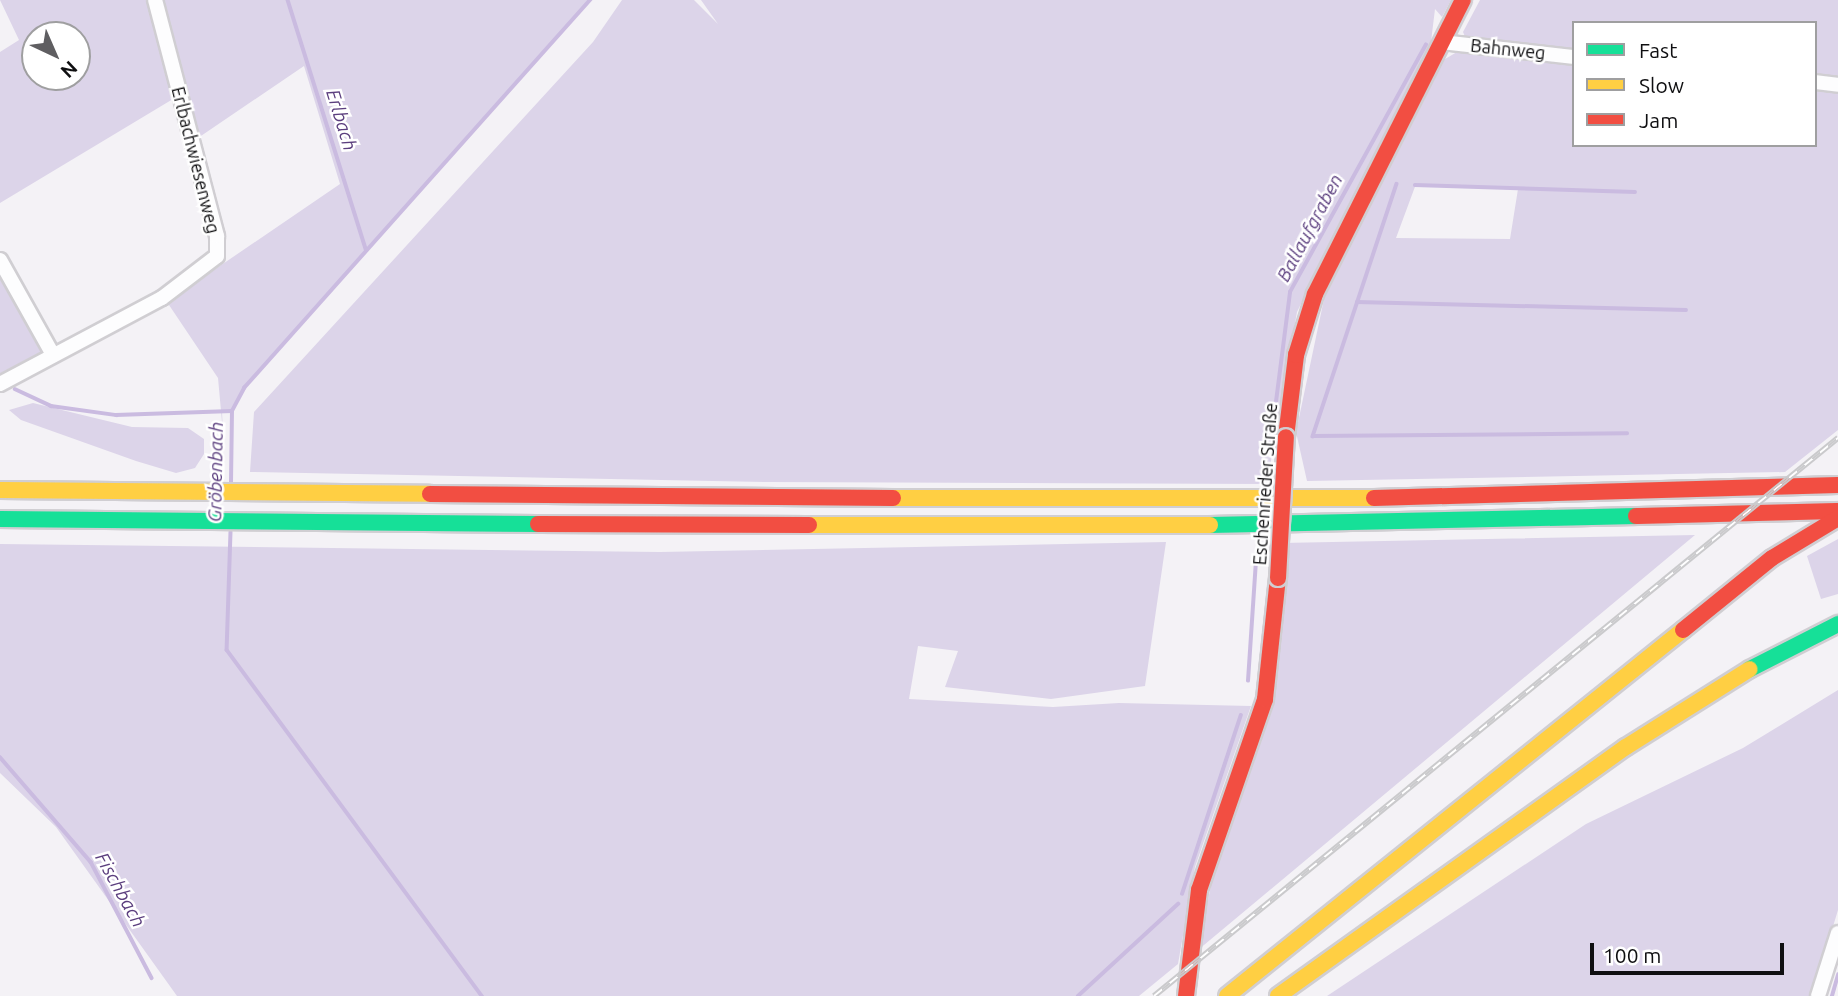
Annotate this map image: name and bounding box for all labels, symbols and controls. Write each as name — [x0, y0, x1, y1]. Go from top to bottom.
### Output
north arrow — [21, 21, 91, 91]
legend — [1572, 21, 1817, 147]
street label: Bahnweg — [1469, 34, 1547, 64]
text: Fast — [1639, 38, 1677, 62]
text: N — [56, 57, 82, 83]
text: Slow — [1639, 73, 1684, 97]
street label: Erlbachwiesenweg — [167, 84, 225, 236]
water label: Erlbach — [321, 87, 361, 153]
text: Jam — [1639, 108, 1678, 132]
water label: Ballaufgraben — [1272, 170, 1348, 286]
street label: Eschenrieder Straße — [1249, 402, 1281, 566]
water label: Gröbenbach — [204, 422, 228, 522]
water label: Fischbach — [90, 849, 150, 931]
scale bar — [1593, 930, 1787, 974]
text: 100 m — [1603, 943, 1661, 967]

